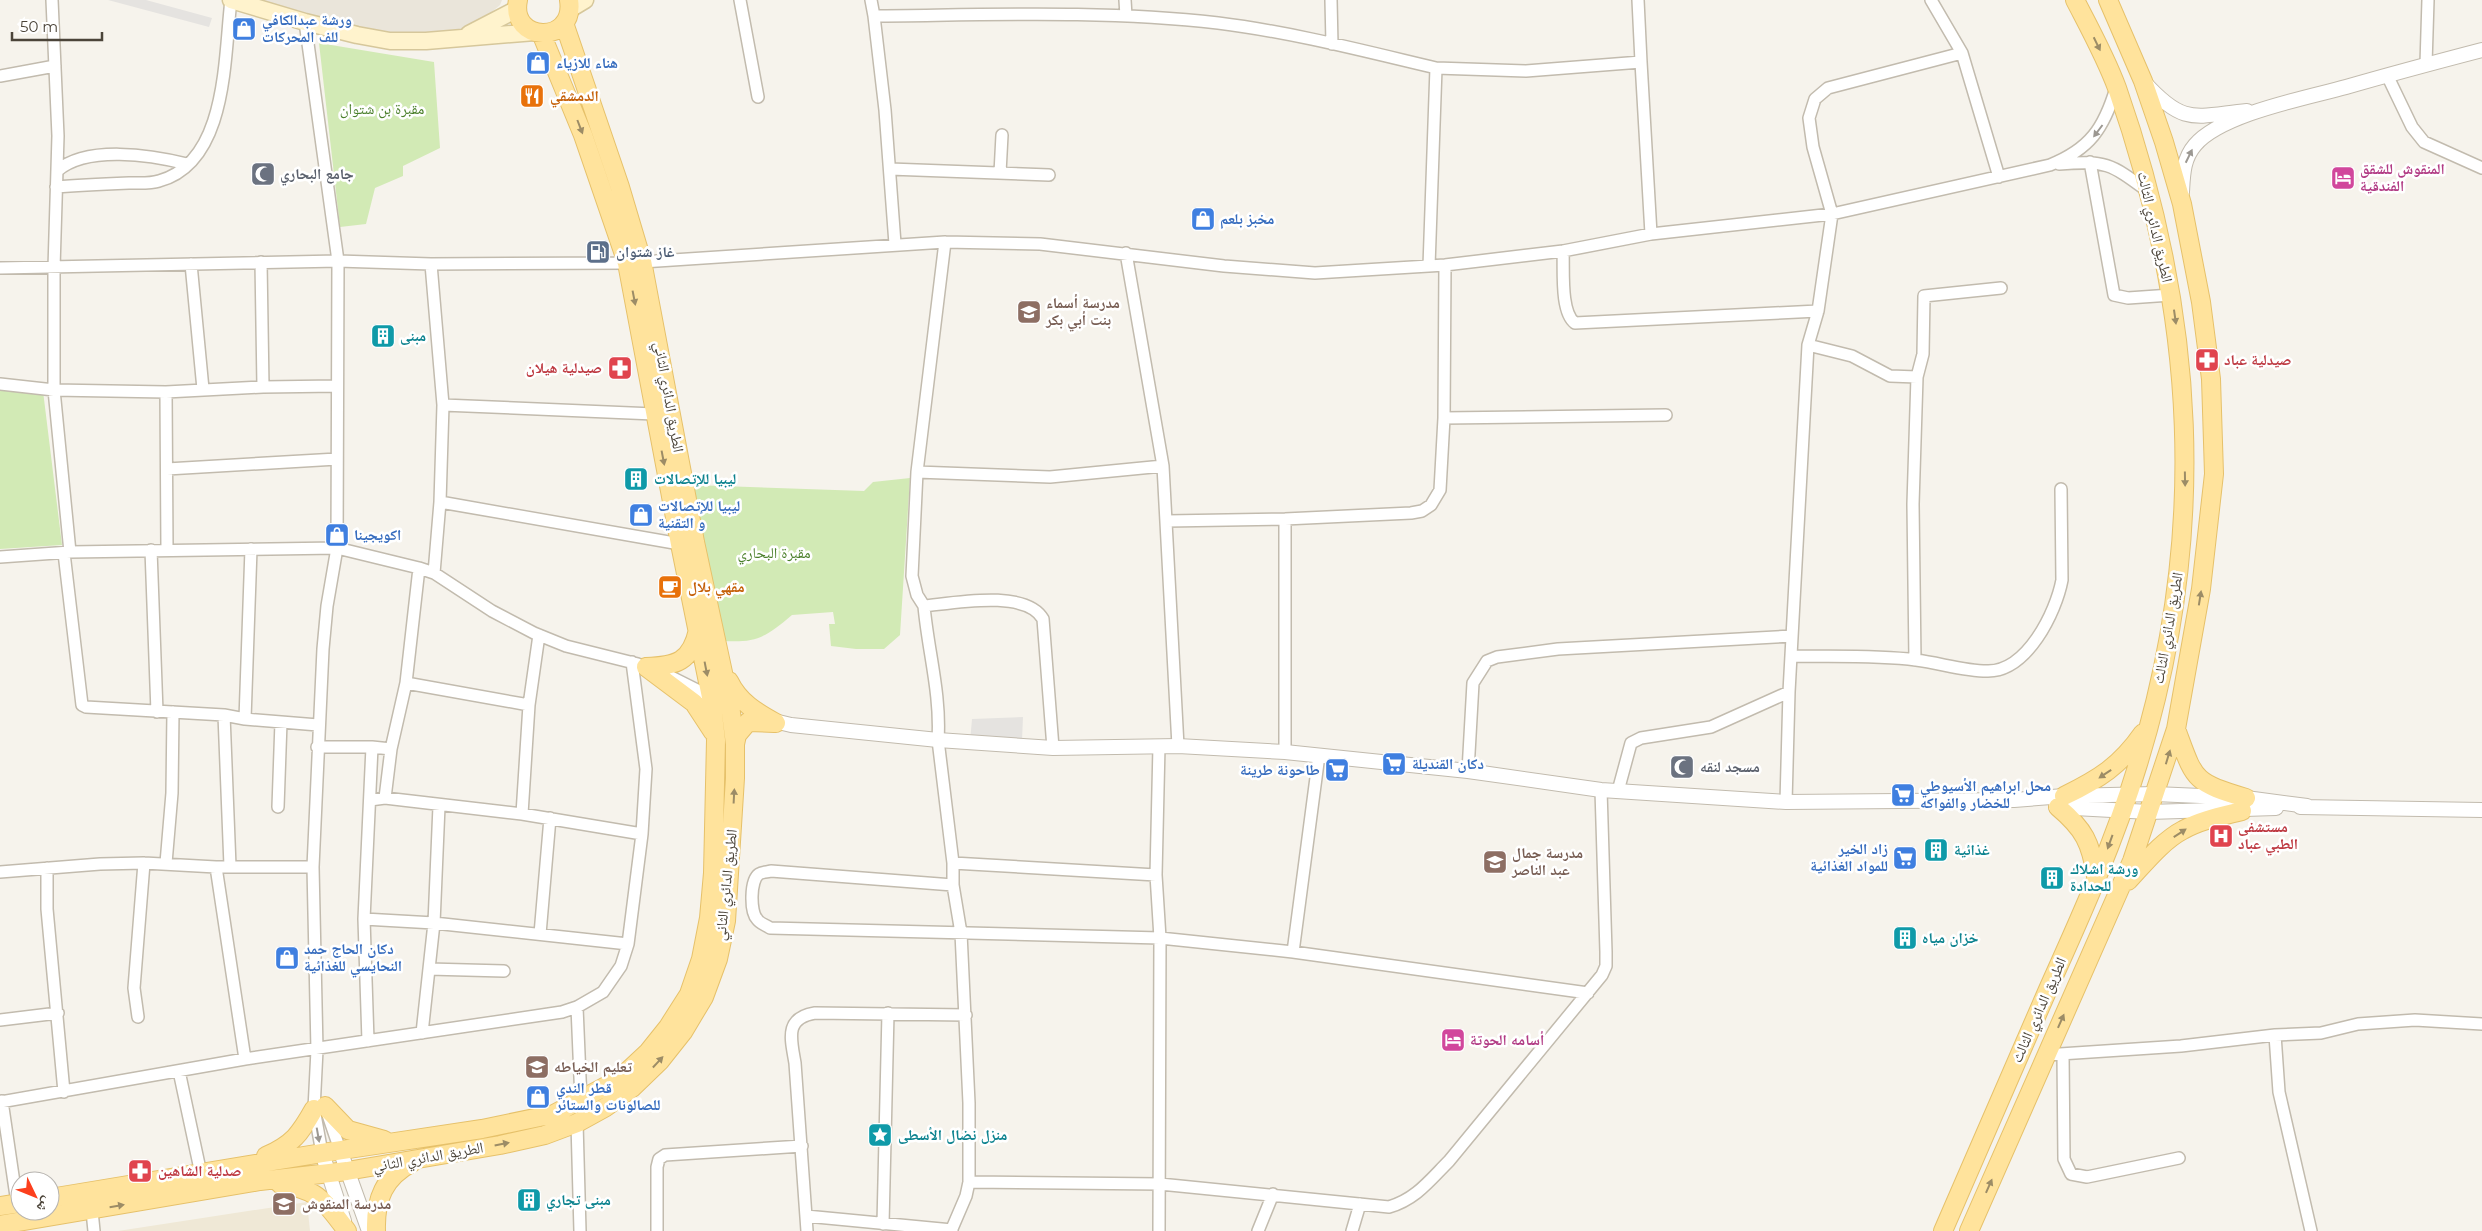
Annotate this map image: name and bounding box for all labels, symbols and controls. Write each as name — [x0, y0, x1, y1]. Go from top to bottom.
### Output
scale bar — [12, 10, 102, 42]
place label: ورشة عبدالكافي للف المحركات — [262, 10, 352, 46]
shop icon: ورشة عبدالكافي للف المحركات — [231, 16, 257, 42]
text: 50 m — [20, 17, 58, 36]
one-way arrow — [2093, 36, 2101, 51]
shop icon: هناء للازياء — [525, 50, 551, 76]
place label: هناء للازياء — [556, 53, 618, 72]
restaurant icon: الدمشقي — [519, 83, 545, 109]
place label: الدمشقي — [550, 86, 599, 108]
park label: مقبرة بن شتوان — [340, 99, 424, 119]
one-way arrow — [576, 120, 584, 135]
one-way arrow — [2092, 124, 2103, 137]
one-way arrow — [2185, 149, 2193, 163]
place label: المنقوش للشقق الفندقية — [2360, 159, 2445, 195]
mosque icon: جامع البحاري — [250, 161, 276, 187]
place label: جامع البحاري — [280, 164, 354, 186]
hotel icon: المنقوش للشقق الفندقية — [2330, 165, 2356, 191]
street label: الطريق الدائري الثالث — [2131, 170, 2177, 285]
shop icon: مخبز بلعم — [1190, 206, 1216, 232]
place label: مخبز بلعم — [1220, 209, 1274, 229]
fuel station icon: غاز شتوان — [585, 239, 611, 265]
place label: غاز شتوان — [616, 242, 675, 261]
one-way arrow — [630, 291, 638, 306]
place label: مدرسة أسماء بنت أبي بكر — [1045, 293, 1120, 332]
school or university icon: مدرسة أسماء بنت أبي بكر — [1016, 299, 1042, 325]
one-way arrow — [2171, 309, 2179, 325]
building icon: مبنى — [370, 323, 396, 349]
place label: مبنى — [400, 326, 426, 345]
street label: الطريق الدائري الثاني — [648, 340, 689, 454]
pharmacy icon: صيدلية عباد — [2194, 347, 2220, 373]
place label: صيدلية عباد — [2224, 350, 2292, 369]
pharmacy icon: صيدلية هيلان — [607, 355, 633, 381]
place label: صيدلية هيلان — [526, 358, 602, 377]
one-way arrow — [659, 450, 667, 466]
building icon: ليبيا للإتصالات — [623, 466, 649, 492]
place label: ليبيا للإتصالات — [654, 469, 736, 488]
one-way arrow — [2181, 471, 2189, 487]
place label: ليبيا للإتصالات و التقنية — [658, 496, 740, 532]
shop icon: ليبيا للإتصالات و التقنية — [628, 502, 654, 528]
shop icon: اكويجينا — [324, 522, 350, 548]
place label: اكويجينا — [354, 525, 401, 544]
park label: مقبرة البحاري — [737, 543, 811, 565]
street label: الطريق الدائري الثالث — [2148, 571, 2189, 686]
cafe icon: مقهي بلال — [657, 574, 683, 600]
place label: مقهي بلال — [688, 577, 745, 599]
one-way arrow — [2196, 590, 2204, 606]
one-way arrow — [702, 661, 710, 677]
one-way arrow — [2164, 750, 2172, 765]
supermarket icon: دكان القنديلة — [1381, 751, 1407, 777]
place label: دكان القنديلة — [1412, 754, 1484, 773]
mosque icon: مسجد لنقه — [1669, 754, 1695, 780]
supermarket icon: طاحونة طرينة — [1324, 757, 1350, 783]
place label: مسجد لنقه — [1700, 757, 1760, 776]
place label: طاحونة طرينة — [1240, 760, 1320, 779]
one-way arrow — [2099, 769, 2112, 778]
place label: محل ابراهيم الأسيوطي للخضار والفواكه — [1920, 776, 2051, 812]
supermarket icon: محل ابراهيم الأسيوطي للخضار والفواكه — [1890, 782, 1916, 808]
one-way arrow — [730, 787, 738, 803]
place label: مستشفى الطبي عباد — [2238, 817, 2298, 856]
hospital icon: مستشفى الطبي عباد — [2208, 823, 2234, 849]
street label: الطريق الدائري الثاني — [710, 828, 744, 942]
one-way arrow — [2173, 828, 2187, 838]
one-way arrow — [2106, 834, 2113, 849]
building icon: غذائية — [1923, 837, 1949, 863]
place label: زاد الخير للمواد الغذائية — [1810, 839, 1888, 875]
place label: غذائية — [1954, 840, 1990, 859]
place label: مدرسة جمال عبد الناصر — [1511, 843, 1583, 879]
supermarket icon: زاد الخير للمواد الغذائية — [1892, 845, 1918, 871]
school or university icon: مدرسة جمال عبد الناصر — [1482, 849, 1508, 875]
place label: ورشة اشلاك للحدادة — [2070, 859, 2138, 895]
building icon: ورشة اشلاك للحدادة — [2039, 865, 2065, 891]
building icon: خزان مياه — [1892, 925, 1918, 951]
place label: خزان مياه — [1922, 928, 1979, 947]
place label: دكان الحاج حمد النحايسي للغذائية — [304, 939, 402, 978]
shop icon: دكان الحاج حمد النحايسي للغذائية — [274, 945, 300, 971]
street label: الطريق الدائري الثالث — [2007, 954, 2073, 1066]
one-way arrow — [2057, 1014, 2065, 1028]
hotel icon: أسامه الحوتة — [1440, 1027, 1466, 1053]
place label: أسامه الحوتة — [1470, 1030, 1544, 1049]
school or university icon: تعليم الخياطه — [524, 1054, 550, 1080]
place label: تعليم الخياطه — [554, 1057, 632, 1077]
one-way arrow — [652, 1057, 664, 1069]
place label: قطر الندي للصالونات والستائر — [555, 1078, 661, 1114]
shop icon: قطر الندي للصالونات والستائر — [525, 1084, 551, 1110]
place icon: منزل نضال الأسطى — [867, 1122, 893, 1148]
place label: منزل نضال الأسطى — [898, 1125, 1007, 1144]
one-way arrow — [315, 1127, 323, 1143]
street label: الطريق الدائري الثاني — [371, 1137, 485, 1178]
one-way arrow — [495, 1140, 511, 1148]
pharmacy icon: صدلية الشاهين — [127, 1158, 153, 1184]
place label: صدلية الشاهين — [158, 1161, 242, 1180]
north arrow — [10, 1171, 60, 1221]
one-way arrow — [1985, 1179, 1993, 1193]
building icon: مبنى تجاري — [516, 1187, 542, 1213]
place label: مبنى تجاري — [546, 1190, 611, 1212]
school or university icon: مدرسة المنقوش — [271, 1191, 297, 1217]
text: ش — [33, 1193, 56, 1217]
place label: مدرسة المنقوش — [302, 1194, 391, 1213]
one-way arrow — [110, 1202, 126, 1210]

